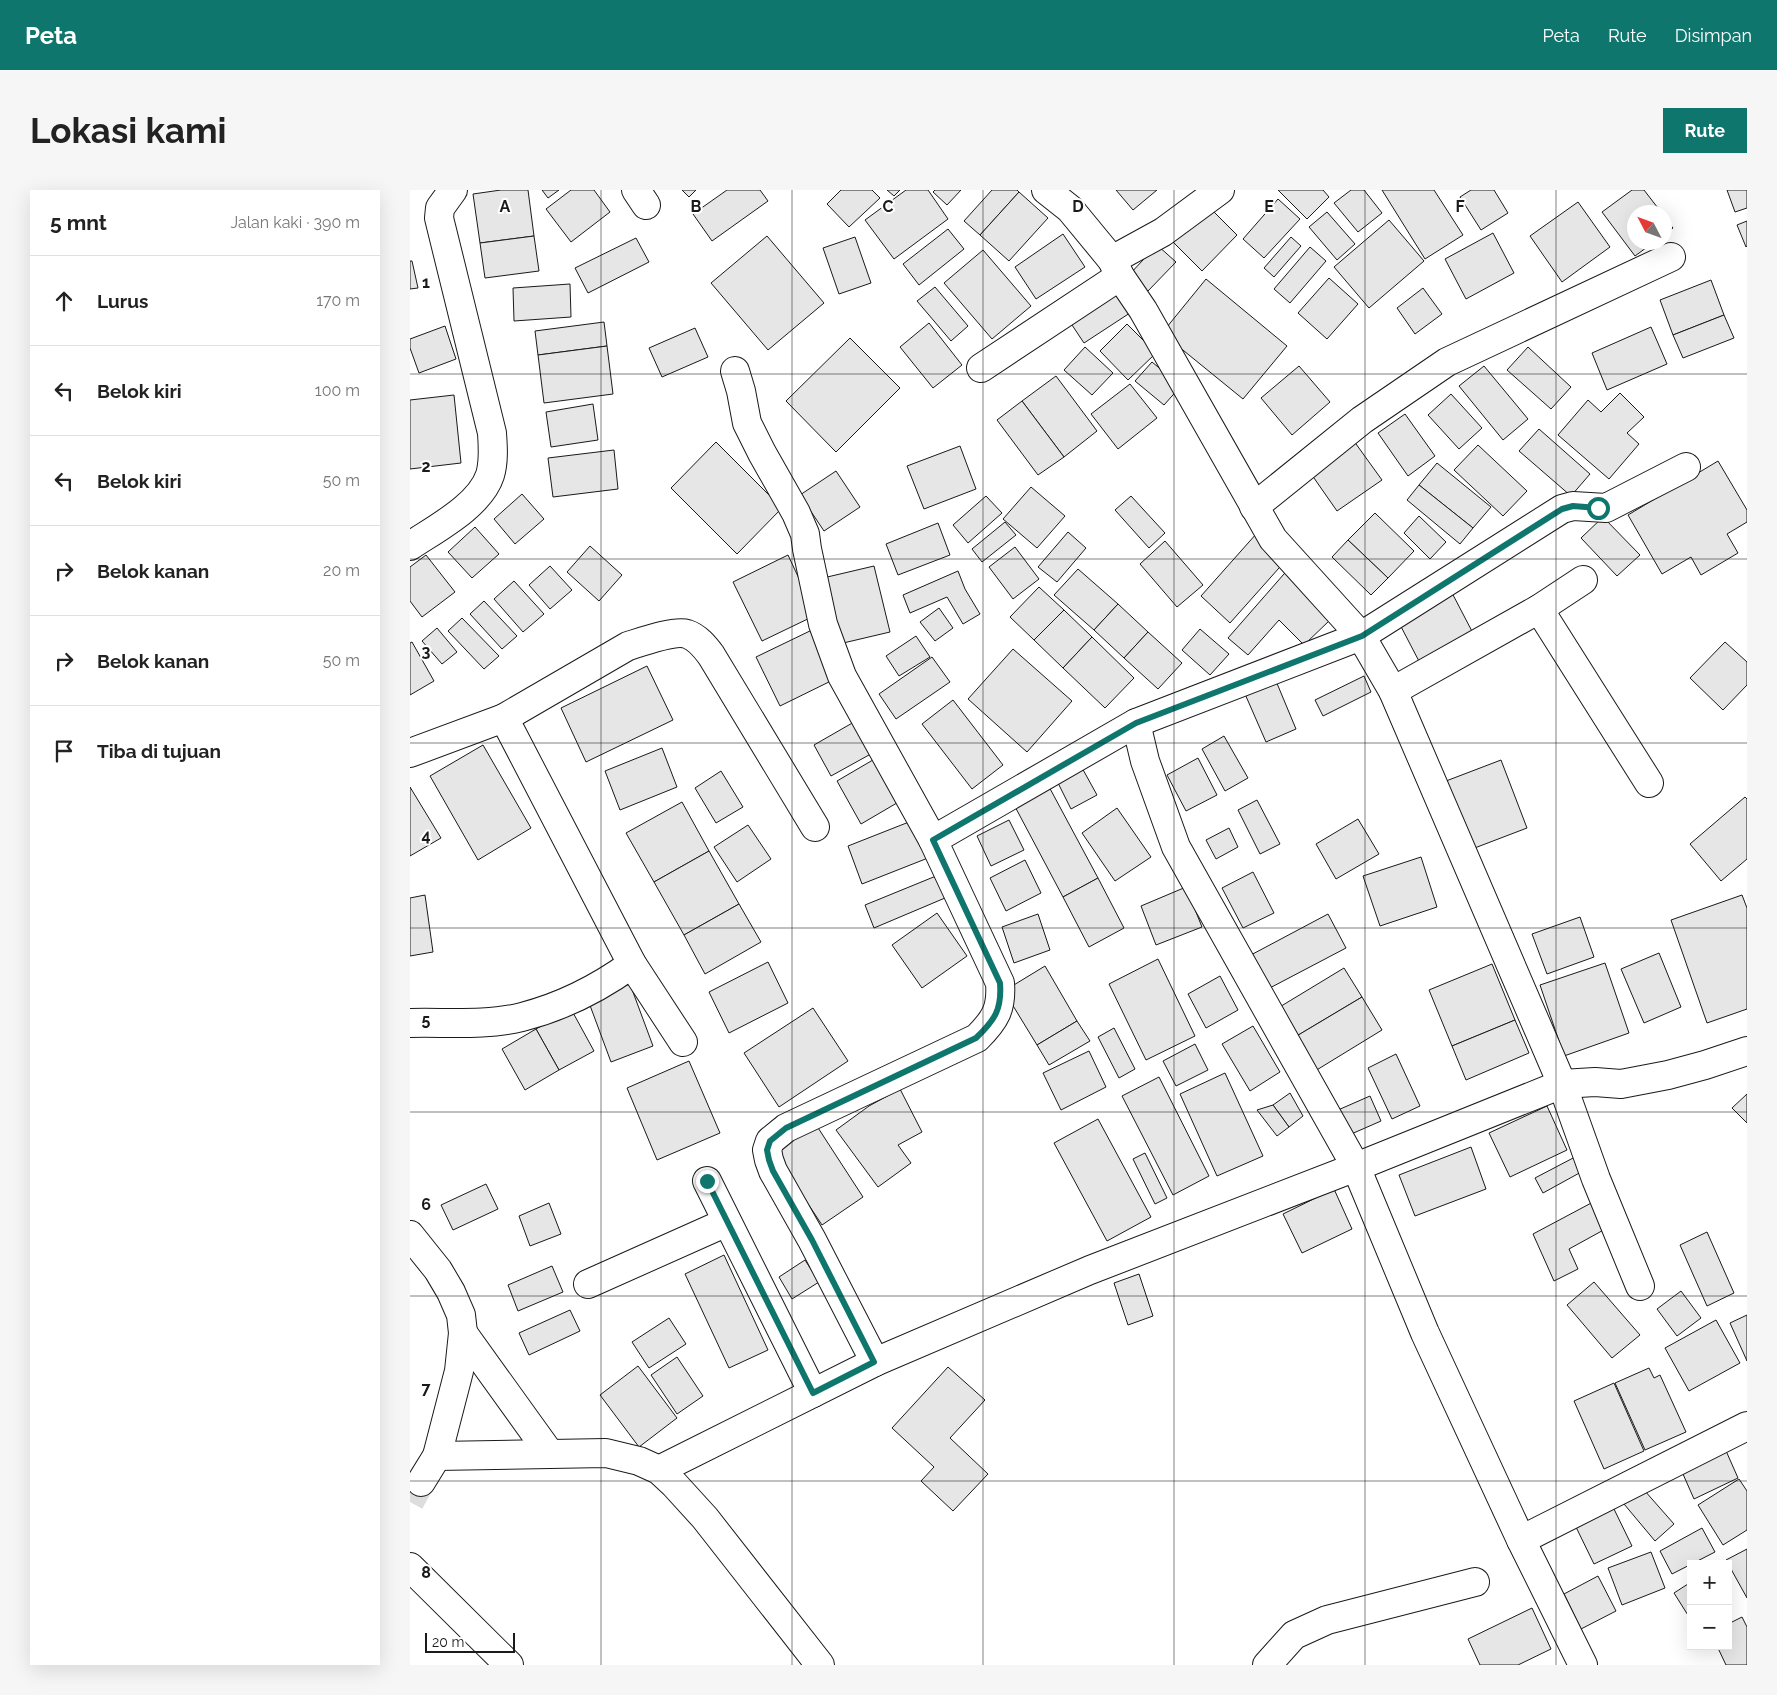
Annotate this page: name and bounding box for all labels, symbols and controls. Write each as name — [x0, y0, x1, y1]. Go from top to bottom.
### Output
text: Peta — [25, 21, 77, 50]
text: Peta — [1543, 25, 1580, 46]
text: Rute — [1608, 25, 1647, 46]
text: Disimpan — [1675, 25, 1752, 46]
button: Rute — [1663, 108, 1747, 153]
text: Lokasi kami — [30, 110, 227, 151]
text: A — [500, 197, 511, 216]
text: B — [691, 197, 702, 216]
text: C — [883, 197, 894, 216]
text: D — [1072, 197, 1084, 216]
text: E — [1264, 197, 1274, 216]
text: F — [1455, 197, 1465, 216]
north arrow — [1627, 205, 1672, 250]
text: 5 mnt — [50, 210, 107, 235]
text: Jalan kaki · 390 m — [230, 213, 360, 232]
text: 1 — [422, 273, 430, 292]
icon: ahead — [50, 287, 78, 315]
text: Lurus — [97, 290, 148, 312]
text: 170 m — [316, 291, 360, 310]
icon: left — [50, 377, 78, 405]
text: Belok kiri — [97, 380, 182, 402]
text: 100 m — [315, 381, 360, 400]
text: 2 — [421, 457, 431, 476]
icon: left — [50, 467, 78, 495]
text: Belok kiri — [97, 470, 182, 492]
text: 50 m — [323, 471, 360, 490]
route start — [1587, 497, 1610, 520]
icon: right — [50, 557, 78, 585]
text: Belok kanan — [97, 560, 209, 582]
text: 20 m — [323, 561, 360, 580]
text: 3 — [422, 642, 431, 661]
icon: right — [50, 647, 78, 675]
text: Belok kanan — [97, 650, 209, 672]
text: 50 m — [323, 651, 360, 670]
icon: arrive — [50, 737, 78, 765]
text: Tiba di tujuan — [97, 740, 221, 762]
text: 4 — [421, 826, 431, 845]
text: 5 — [422, 1010, 431, 1029]
route end — [696, 1170, 719, 1193]
text: 6 — [421, 1195, 431, 1214]
text: 7 — [422, 1379, 431, 1398]
map controls — [1687, 1560, 1732, 1650]
button: + — [1687, 1560, 1732, 1605]
text: 8 — [421, 1563, 431, 1582]
button: − — [1687, 1605, 1732, 1650]
scale bar — [425, 1630, 515, 1653]
text: 20 m — [432, 1634, 464, 1650]

